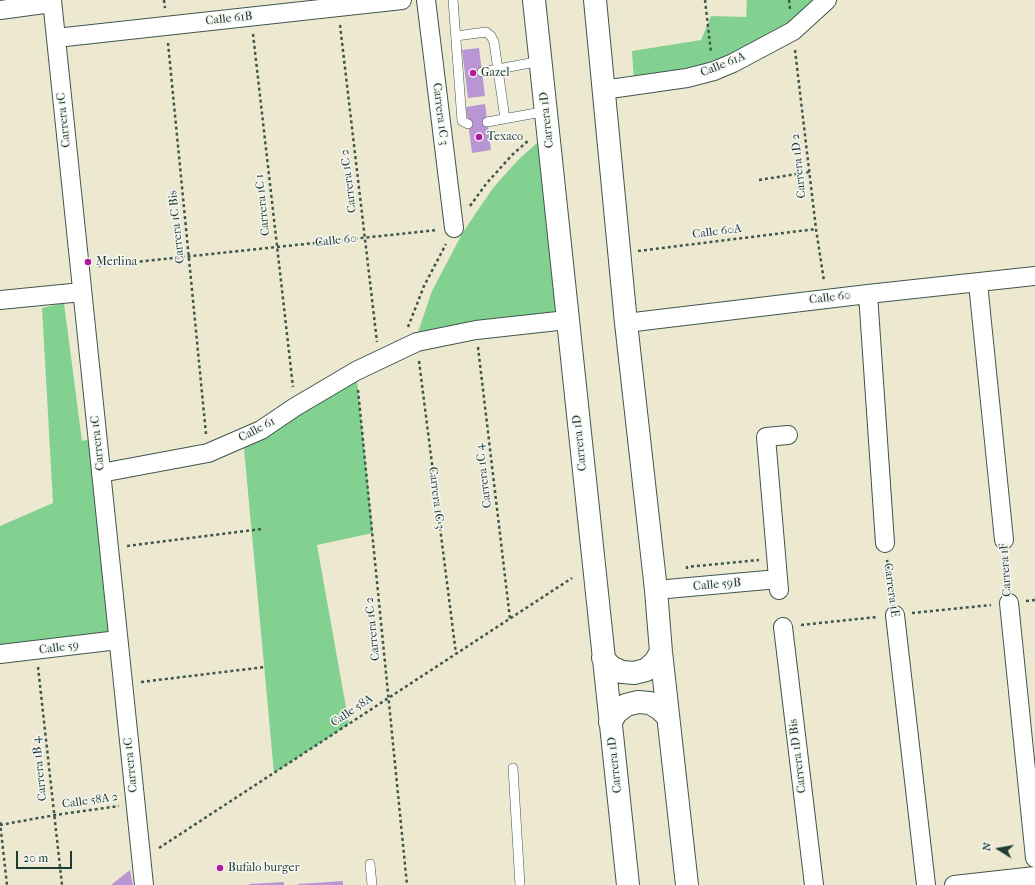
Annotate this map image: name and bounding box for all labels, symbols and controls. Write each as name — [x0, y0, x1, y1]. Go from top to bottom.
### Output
street label: Calle 61B — [205, 9, 253, 29]
street label: Calle 61A — [698, 49, 748, 81]
place label: Gazel — [481, 66, 510, 80]
marker: Gazel — [468, 68, 478, 78]
street label: Carrera 1C 3 — [429, 82, 451, 146]
street label: Carrera 1D — [537, 91, 557, 149]
street label: Carrera 1C — [54, 92, 74, 148]
place label: Texaco — [487, 130, 523, 144]
marker: Texaco — [474, 132, 484, 142]
street label: Carrera 1D 2 — [788, 133, 810, 199]
street label: Carrera 1C 2 — [338, 148, 360, 214]
street label: Carrera 1C 1 — [253, 173, 273, 237]
street label: Carrera 1C Bis — [166, 190, 188, 264]
street label: Calle 60A — [692, 222, 742, 242]
street label: Calle 60 — [314, 232, 358, 250]
place label: Merlina — [96, 255, 137, 269]
marker: Merlina — [83, 257, 93, 267]
street label: Calle 60 — [808, 288, 852, 308]
street label: Calle 61 — [236, 414, 278, 446]
street label: Carrera 1D — [570, 414, 590, 472]
street label: Carrera 1C — [88, 415, 108, 471]
street label: Carrera 1C 4 — [473, 443, 495, 509]
street label: Carrera 1C 3 — [425, 466, 447, 530]
street label: Carrera 1F — [997, 543, 1015, 597]
street label: Carrera 1E — [880, 562, 902, 618]
street label: Calle 59B — [692, 576, 742, 594]
street label: Carrera 1C 2 — [362, 596, 384, 662]
street label: Calle 59 — [38, 638, 80, 658]
street label: Calle 58A — [328, 692, 376, 730]
street label: Carrera 1D Bis — [786, 718, 810, 794]
street label: Carrera 1B 4 — [29, 736, 51, 802]
street label: Carrera 1D — [605, 736, 625, 794]
street label: Carrera 1C — [121, 737, 141, 793]
street label: Calle 58A 2 — [61, 790, 119, 812]
north arrow — [979, 829, 1019, 869]
text: N — [980, 841, 994, 852]
scale bar — [18, 843, 74, 869]
text: 20 m — [23, 851, 48, 865]
place label: Bufalo burger — [228, 861, 299, 875]
marker: Bufalo burger — [215, 863, 225, 873]

